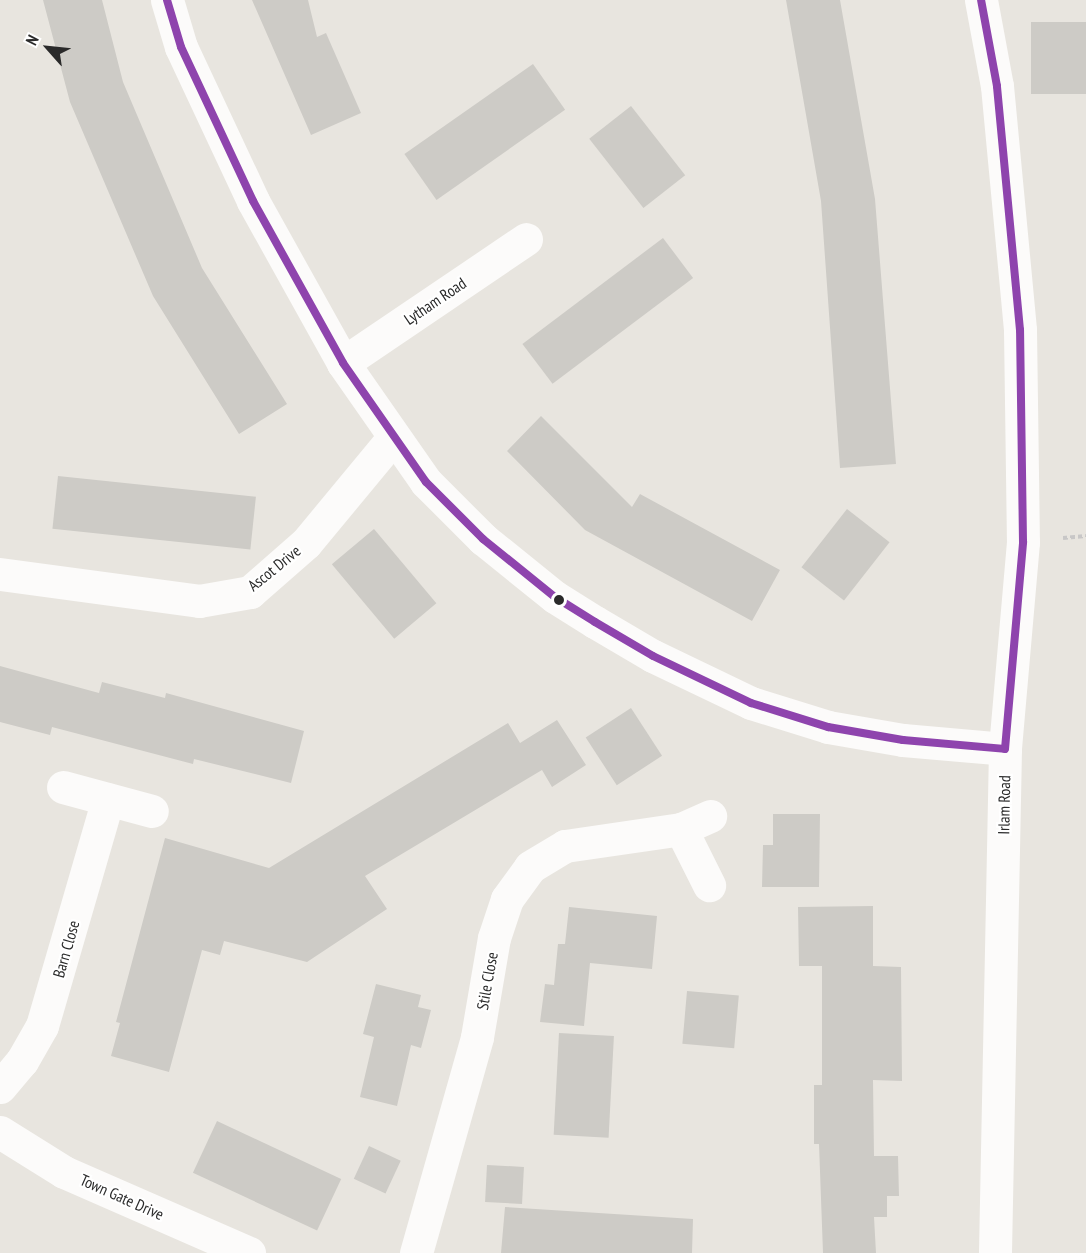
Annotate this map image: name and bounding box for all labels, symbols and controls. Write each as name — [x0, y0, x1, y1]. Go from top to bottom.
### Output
north arrow — [18, 18, 78, 78]
text: N — [21, 31, 43, 48]
street label: Lytham Road — [400, 273, 470, 329]
street label: Ascot Drive — [244, 541, 304, 595]
unlabelled marker — [553, 594, 565, 606]
street label: Irlam Road — [994, 775, 1014, 835]
street label: Barn Close — [49, 918, 83, 980]
street label: Stile Close — [472, 951, 502, 1011]
street label: Town Gate Drive — [77, 1170, 167, 1224]

